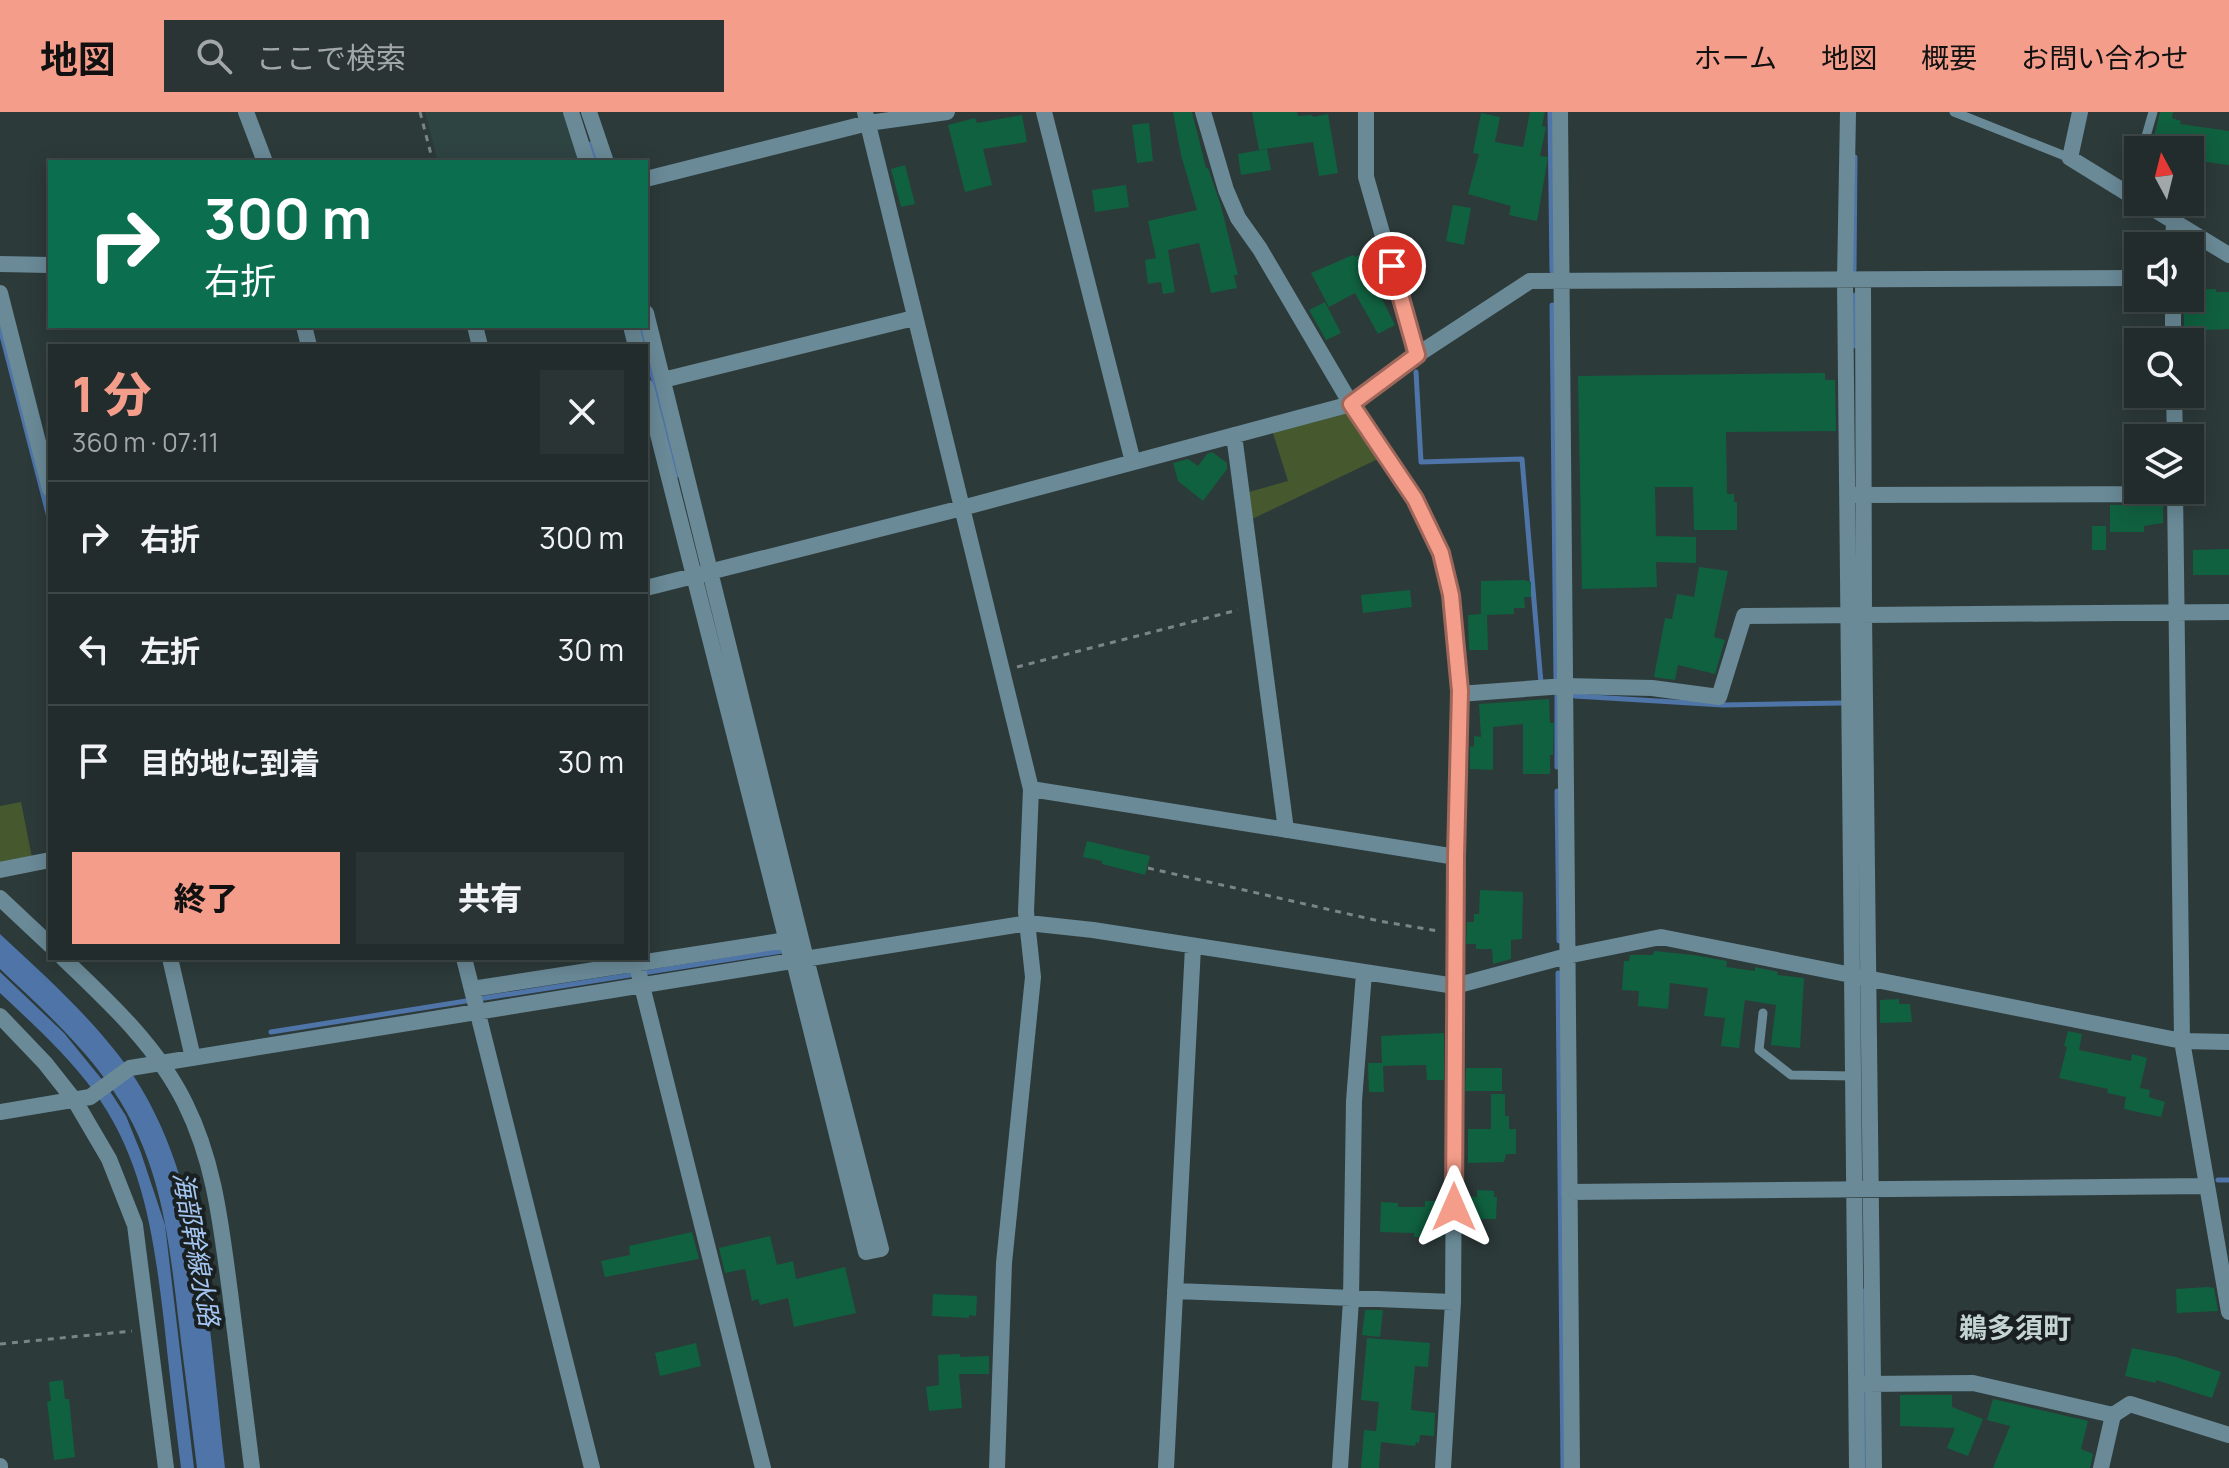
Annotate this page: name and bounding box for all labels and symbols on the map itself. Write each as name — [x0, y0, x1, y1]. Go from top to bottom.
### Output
north arrow — [2124, 136, 2204, 216]
pin — [1358, 232, 1426, 300]
position arrow — [1412, 1165, 1496, 1249]
water label: 海部幹線水路 — [166, 1169, 229, 1331]
district label: 鵜多須町 — [1959, 1308, 2071, 1346]

